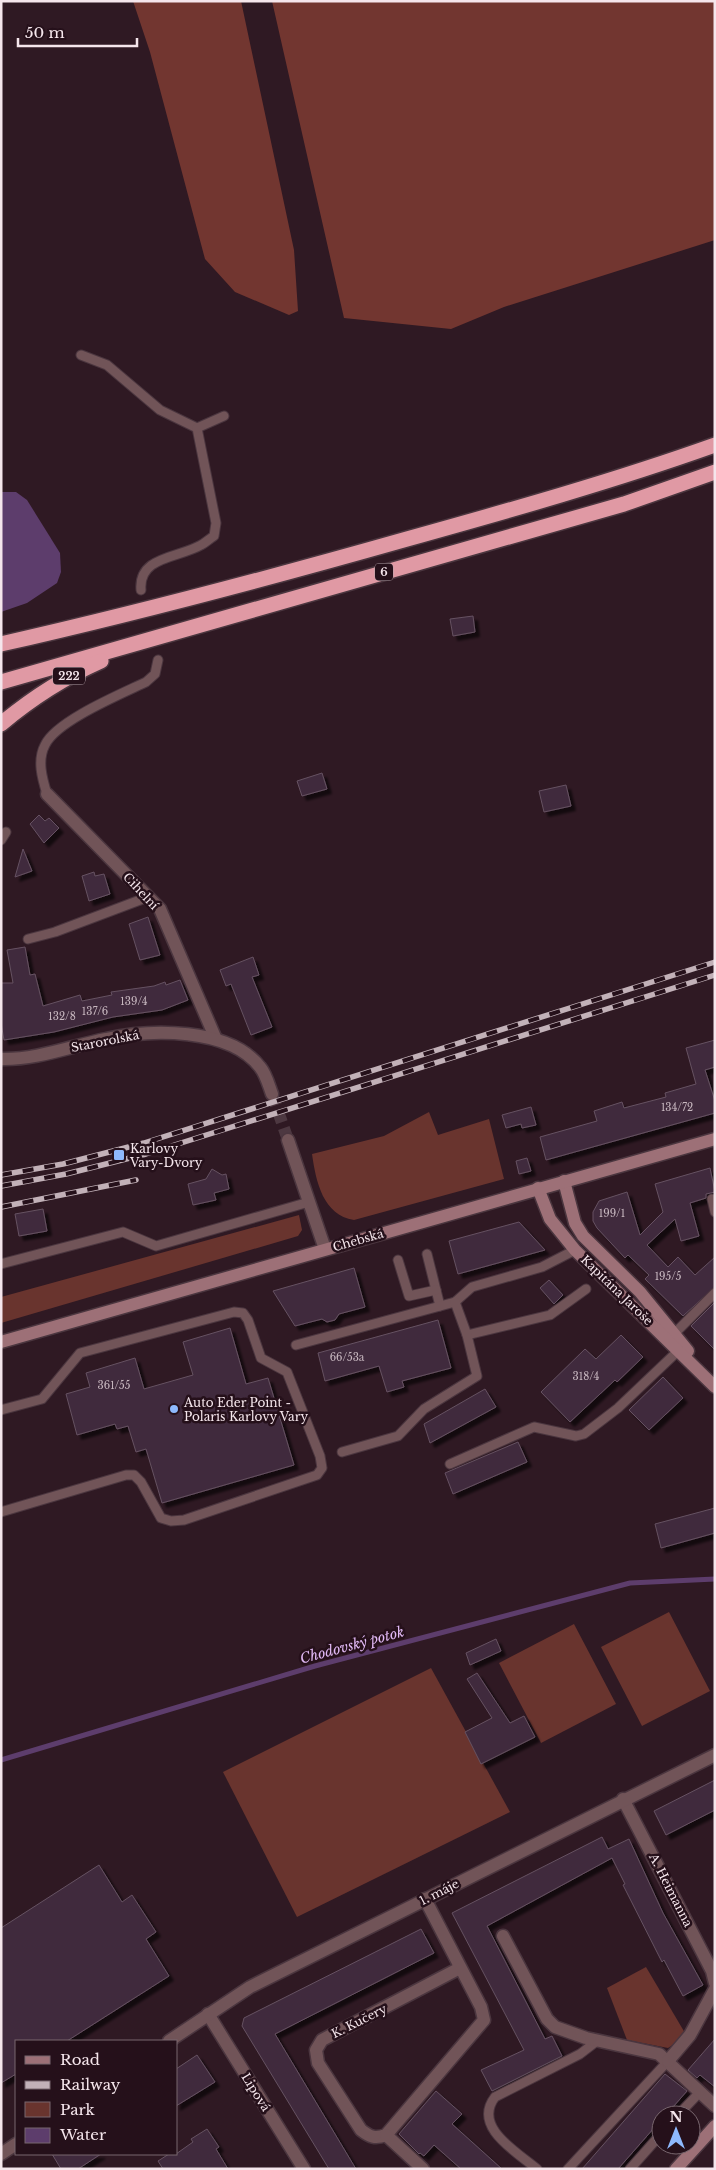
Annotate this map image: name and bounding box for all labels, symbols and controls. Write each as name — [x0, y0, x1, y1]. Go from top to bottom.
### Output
scale bar — [18, 15, 136, 47]
text: 50 m — [25, 23, 65, 42]
road number: 6 — [375, 564, 393, 580]
road number: 222 — [53, 668, 85, 684]
street label: Cihelní — [120, 869, 162, 913]
house number: 139/4 — [120, 995, 148, 1008]
house number: 137/6 — [82, 1005, 108, 1018]
house number: 132/8 — [48, 1010, 76, 1023]
street label: Starorolská — [70, 1027, 141, 1055]
house number: 134/72 — [661, 1101, 693, 1114]
place label: Karlovy Vary-Dvory — [129, 1141, 203, 1170]
marker: Karlovy Vary-Dvory — [112, 1148, 126, 1162]
house number: 199/1 — [599, 1207, 625, 1220]
street label: Chebská — [331, 1226, 385, 1254]
street label: Kapitána Jaroše — [578, 1252, 656, 1328]
house number: 195/5 — [655, 1270, 682, 1283]
house number: 66/53a — [330, 1351, 365, 1364]
house number: 318/4 — [573, 1370, 600, 1383]
house number: 361/55 — [98, 1379, 131, 1392]
place label: Auto Eder Point - Polaris Karlovy Vary — [183, 1395, 308, 1424]
marker: Auto Eder Point - Polaris Karlovy Vary — [168, 1403, 180, 1415]
water label: Chodovský potok — [298, 1622, 406, 1668]
street label: A. Heimanna — [646, 1850, 696, 1930]
street label: 1. máje — [417, 1876, 461, 1908]
street label: K. Kučery — [329, 2001, 389, 2041]
legend — [15, 2040, 178, 2155]
text: Road — [60, 2050, 100, 2069]
street label: Lipová — [238, 2070, 274, 2114]
text: Railway — [60, 2075, 121, 2094]
text: Park — [60, 2100, 96, 2119]
north arrow — [651, 2105, 701, 2155]
text: N — [669, 2108, 683, 2126]
text: Water — [59, 2125, 107, 2144]

